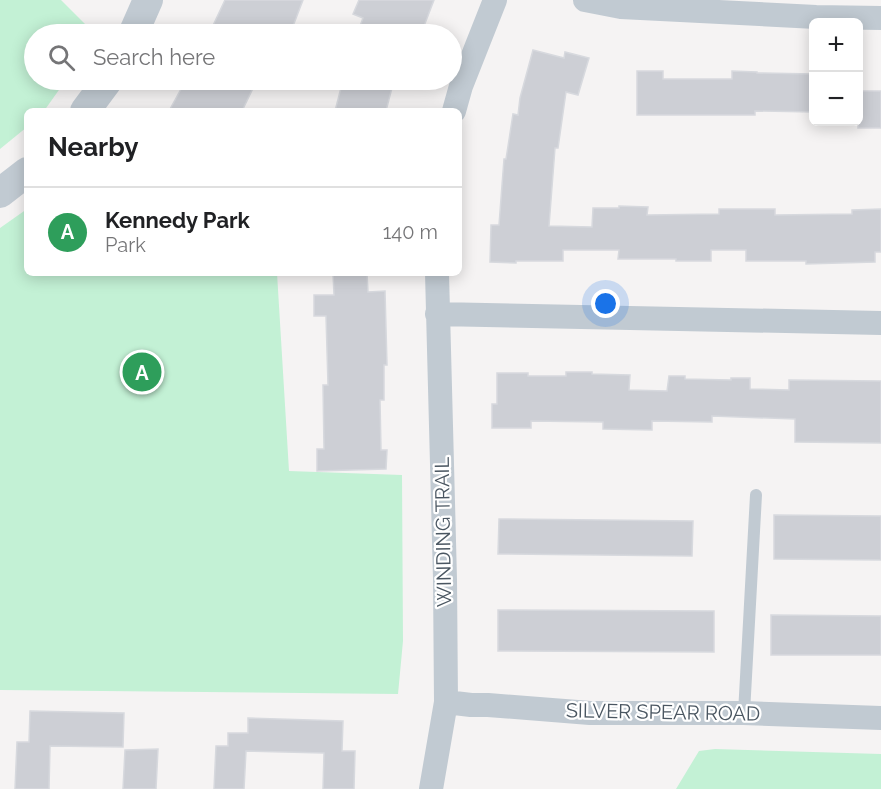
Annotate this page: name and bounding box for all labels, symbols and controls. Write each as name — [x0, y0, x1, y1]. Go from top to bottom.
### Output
map controls — [809, 18, 863, 126]
button: + — [809, 18, 863, 72]
search box — [24, 24, 462, 90]
icon: search — [45, 41, 78, 74]
text: Search here — [93, 44, 215, 70]
button: − — [809, 72, 863, 126]
text: Nearby — [48, 132, 138, 162]
text: Kennedy Park — [105, 207, 250, 233]
text: A — [61, 220, 74, 244]
text: 140 m — [383, 220, 438, 244]
text: Park — [105, 233, 146, 257]
your location — [591, 289, 620, 318]
pin: A — [122, 350, 162, 394]
street label: WINDING TRAIL — [430, 456, 456, 607]
street label: SILVER SPEAR ROAD — [566, 698, 760, 726]

